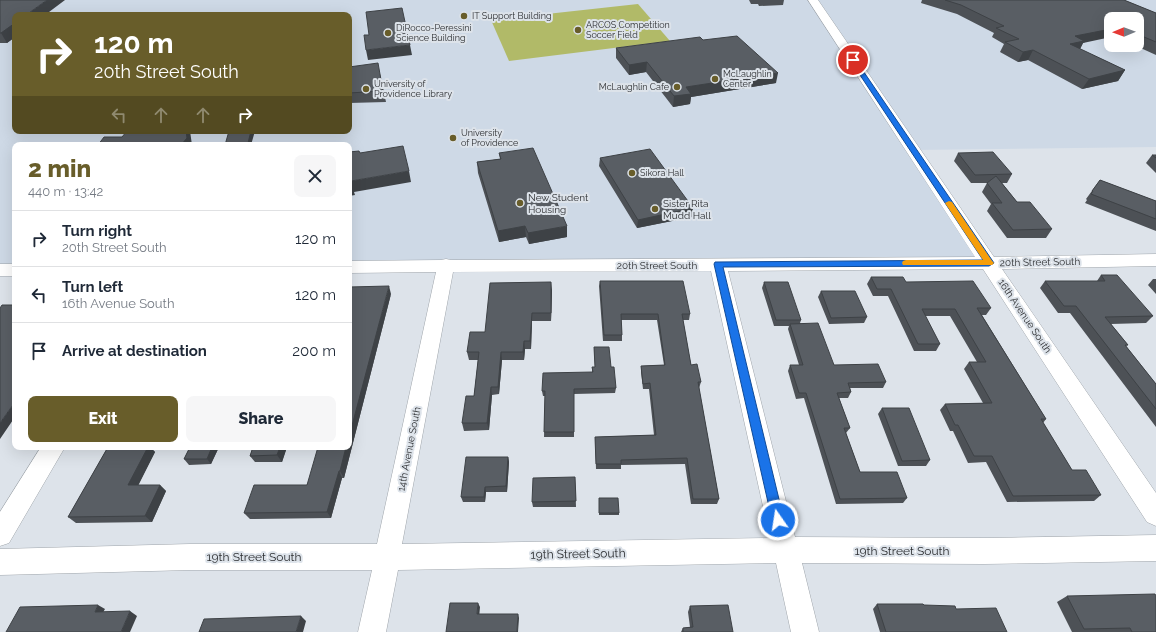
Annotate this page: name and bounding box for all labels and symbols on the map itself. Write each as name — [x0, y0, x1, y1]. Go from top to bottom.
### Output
marker: IT Support Building — [459, 11, 469, 21]
place label: IT Support Building — [472, 11, 552, 21]
north arrow — [1104, 12, 1144, 52]
place label: ARCOS Competition Soccer Field — [586, 20, 670, 40]
place label: DiRocco-Peressini Science Building — [396, 23, 471, 43]
marker: ARCOS Competition Soccer Field — [573, 25, 583, 35]
marker: DiRocco-Peressini Science Building — [383, 28, 393, 38]
pin — [836, 43, 870, 77]
place label: McLaughlin Center — [723, 69, 772, 89]
marker: McLaughlin Center — [710, 74, 720, 84]
place label: University of Providence Library — [374, 79, 452, 99]
place label: McLaughlin Cafe — [599, 82, 670, 92]
marker: McLaughlin Cafe — [672, 82, 682, 92]
marker: University of Providence Library — [361, 84, 371, 94]
place label: University of Providence — [461, 128, 519, 148]
marker: University of Providence — [448, 133, 458, 143]
marker: Sikora Hall — [627, 168, 637, 178]
place label: Sikora Hall — [640, 168, 685, 178]
place label: New Student Housing — [528, 192, 589, 215]
marker: New Student Housing — [515, 198, 525, 208]
place label: Sister Rita Mudd Hall — [663, 198, 711, 221]
marker: Sister Rita Mudd Hall — [650, 204, 660, 214]
street label: 20th Street South — [1000, 256, 1080, 268]
street label: 20th Street South — [617, 260, 697, 271]
street label: 16th Avenue South — [996, 277, 1054, 355]
street label: 14th Avenue South — [395, 406, 423, 492]
position arrow — [757, 499, 799, 541]
street label: 19th Street South — [854, 544, 950, 558]
street label: 19th Street South — [530, 546, 626, 562]
street label: 19th Street South — [206, 550, 302, 564]

